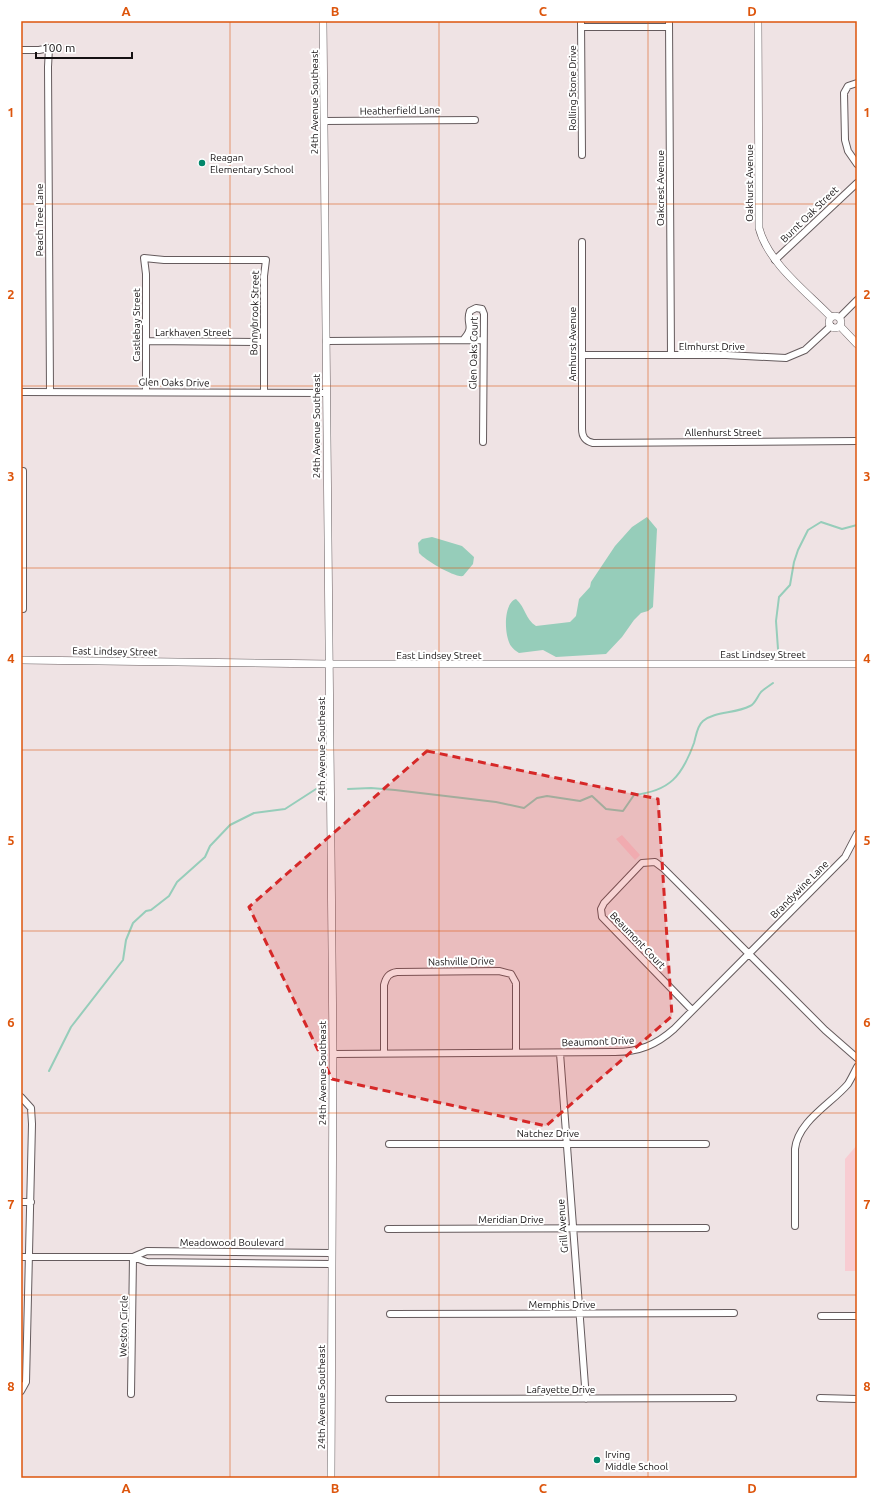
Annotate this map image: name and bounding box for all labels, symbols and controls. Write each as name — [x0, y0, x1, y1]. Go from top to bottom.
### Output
text: A — [121, 4, 131, 18]
text: B — [331, 4, 340, 18]
text: C — [539, 4, 548, 18]
text: D — [747, 4, 757, 18]
scale bar — [36, 34, 132, 60]
text: 100 m — [42, 41, 75, 54]
street label: Rolling Stone Drive — [567, 45, 578, 131]
street label: 24th Avenue Southeast — [309, 50, 320, 154]
street label: Heatherfield Lane — [360, 104, 440, 117]
text: 1 — [7, 105, 15, 119]
text: 1 — [863, 105, 871, 119]
street label: Oakhurst Avenue — [744, 144, 755, 222]
street label: Oakcrest Avenue — [655, 150, 666, 226]
place label: Reagan Elementary School — [210, 152, 294, 175]
marker: Reagan Elementary School — [197, 158, 207, 168]
street label: Peach Tree Lane — [34, 184, 45, 256]
street label: Burnt Oak Street — [778, 184, 841, 245]
street label: Bonnybrook Street — [248, 270, 261, 356]
text: 2 — [7, 287, 15, 301]
text: 2 — [863, 287, 871, 301]
street label: Castlebay Street — [131, 288, 142, 362]
street label: Amhurst Avenue — [567, 307, 578, 381]
street label: Glen Oaks Court — [467, 316, 480, 389]
street label: Larkhaven Street — [155, 327, 231, 338]
street label: Elmhurst Drive — [679, 341, 745, 352]
street label: 24th Avenue Southeast — [311, 374, 322, 478]
street label: Glen Oaks Drive — [138, 376, 210, 389]
street label: Allenhurst Street — [685, 427, 761, 438]
text: 3 — [7, 469, 15, 483]
text: 3 — [863, 469, 871, 483]
street label: East Lindsey Street — [72, 645, 158, 658]
street label: East Lindsey Street — [720, 649, 806, 660]
street label: East Lindsey Street — [396, 650, 482, 661]
text: 4 — [7, 651, 15, 665]
text: 4 — [863, 651, 871, 665]
street label: 24th Avenue Southeast — [316, 697, 327, 801]
text: 5 — [7, 833, 15, 847]
text: 5 — [863, 833, 871, 847]
street label: Brandywine Lane — [768, 858, 830, 920]
street label: Beaumont Court — [608, 910, 668, 971]
street label: Nashville Drive — [428, 955, 494, 968]
text: 6 — [7, 1015, 15, 1029]
text: 6 — [863, 1015, 871, 1029]
street label: 24th Avenue Southeast — [317, 1021, 328, 1125]
street label: Beaumont Drive — [561, 1035, 635, 1048]
street label: Natchez Drive — [517, 1128, 579, 1139]
text: 7 — [7, 1197, 15, 1211]
text: 7 — [863, 1197, 871, 1211]
street label: Grill Avenue — [555, 1199, 570, 1253]
street label: Meridian Drive — [478, 1214, 544, 1225]
street label: Meadowood Boulevard — [180, 1237, 284, 1248]
street label: Weston Circle — [117, 1295, 130, 1357]
street label: Memphis Drive — [528, 1299, 596, 1310]
street label: 24th Avenue Southeast — [316, 1345, 327, 1449]
text: 8 — [7, 1379, 15, 1393]
text: 8 — [863, 1379, 871, 1393]
street label: Lafayette Drive — [527, 1384, 595, 1395]
place label: Irving Middle School — [605, 1449, 669, 1472]
marker: Irving Middle School — [592, 1455, 602, 1465]
text: A — [121, 1481, 131, 1495]
text: B — [331, 1481, 340, 1495]
text: C — [539, 1481, 548, 1495]
text: D — [747, 1481, 757, 1495]

